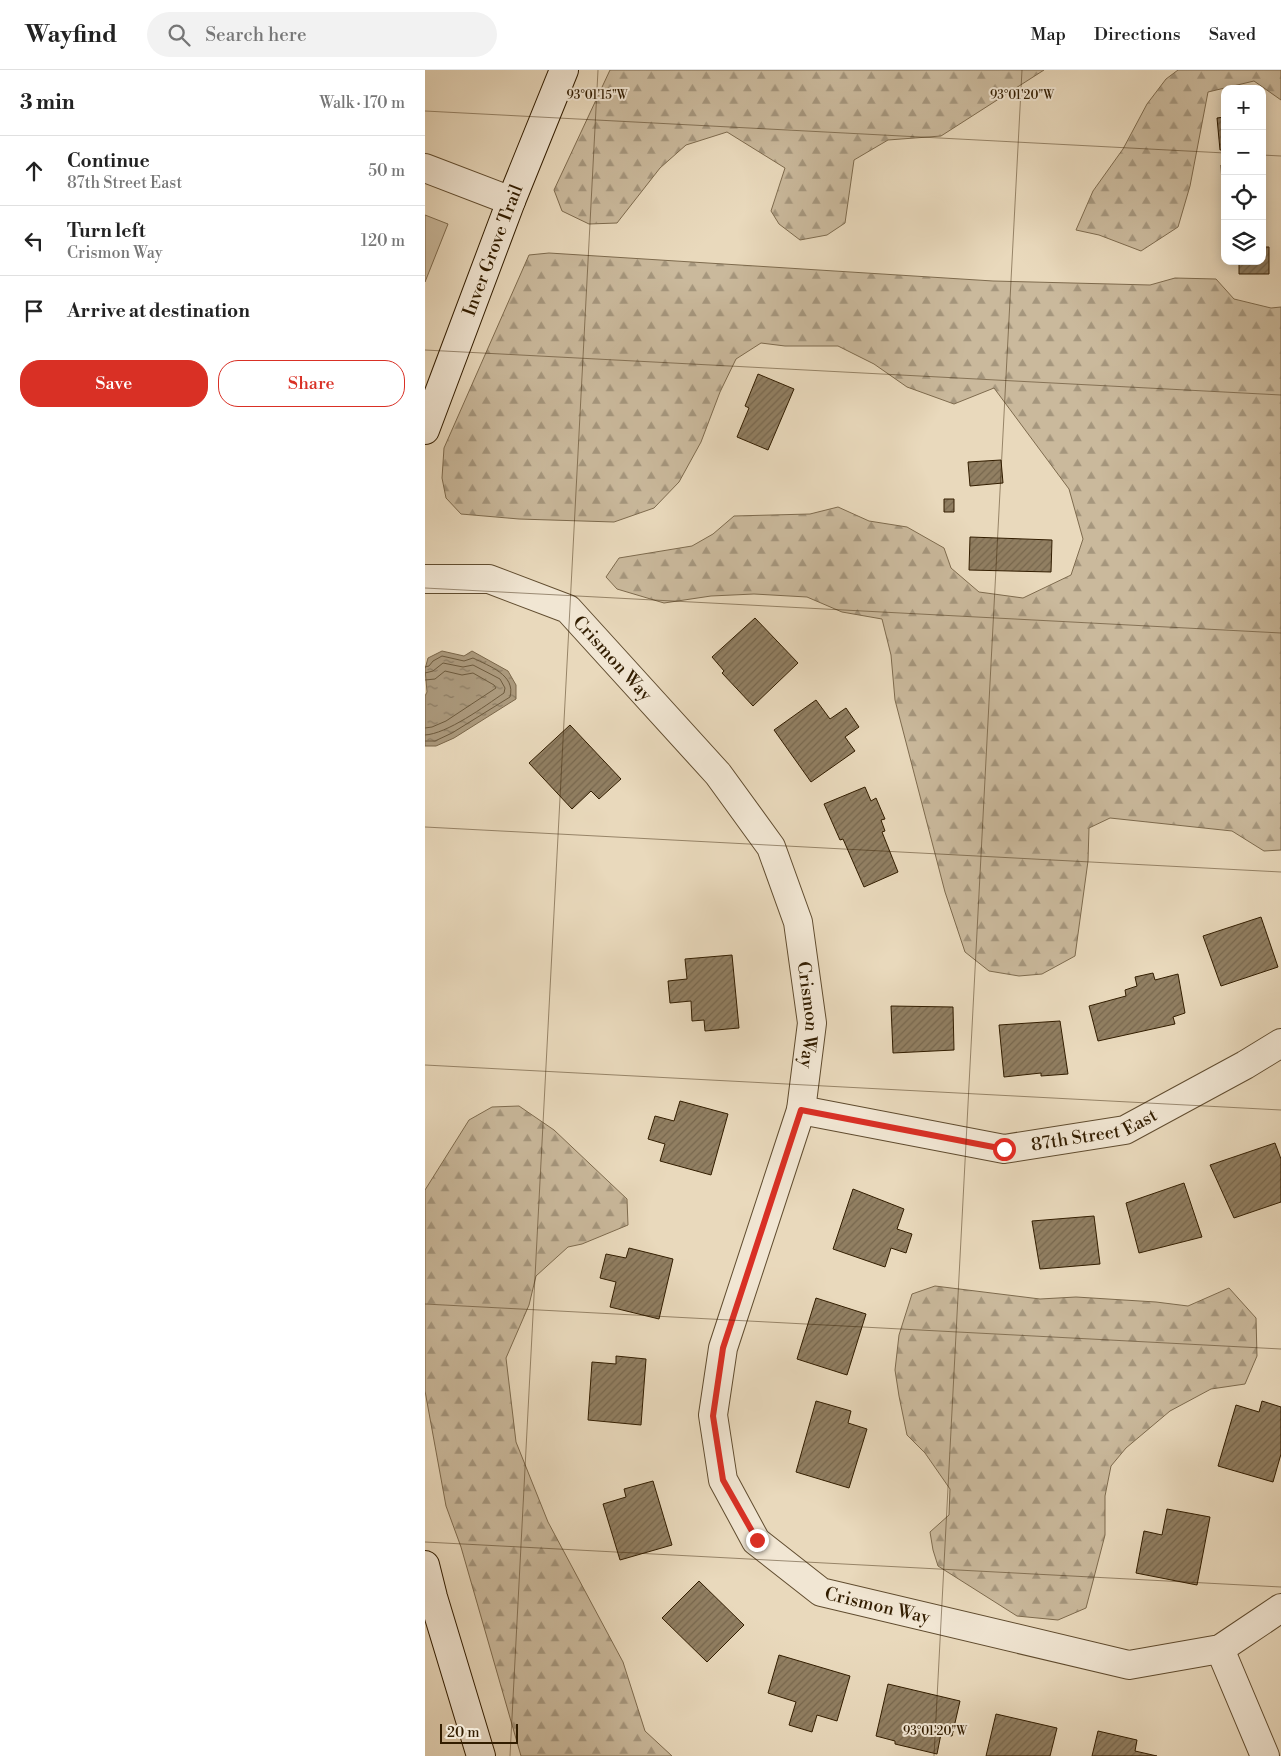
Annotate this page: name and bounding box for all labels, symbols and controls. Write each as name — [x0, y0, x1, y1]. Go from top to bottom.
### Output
search box — [147, 12, 497, 57]
text: Wayfind — [25, 20, 117, 50]
icon: search — [165, 21, 193, 49]
text: Search here — [205, 23, 307, 47]
text: Map — [1030, 23, 1066, 46]
text: Directions — [1094, 23, 1181, 46]
text: Saved — [1209, 23, 1256, 46]
map controls — [1221, 85, 1266, 265]
button: + — [1221, 85, 1266, 130]
text: 93°01'15"W — [566, 88, 629, 103]
text: 93°01'20"W — [990, 88, 1055, 103]
text: 3 min — [20, 90, 75, 116]
text: Walk · 170 m — [319, 93, 405, 113]
button: − — [1221, 130, 1266, 175]
text: Continue — [67, 149, 150, 173]
icon: ahead — [20, 157, 48, 185]
text: 50 m — [368, 161, 405, 181]
text: 87th Street East — [67, 173, 182, 193]
button: locate — [1221, 175, 1266, 220]
street label: Inver Grove Trail — [458, 181, 529, 319]
text: Turn left — [67, 219, 146, 243]
button: layers — [1221, 220, 1266, 265]
icon: left — [20, 227, 48, 255]
text: 120 m — [361, 231, 405, 251]
text: Crismon Way — [67, 243, 163, 263]
icon: arrive — [20, 297, 48, 325]
text: Arrive at destination — [67, 299, 250, 323]
button: Save — [20, 360, 208, 407]
button: Share — [218, 360, 405, 407]
street label: Crismon Way — [568, 611, 657, 706]
street label: Crismon Way — [792, 960, 823, 1070]
street label: 87th Street East — [1029, 1104, 1162, 1157]
route start — [993, 1138, 1016, 1161]
route end — [746, 1529, 769, 1552]
street label: Crismon Way — [822, 1582, 933, 1630]
scale bar — [440, 1721, 517, 1744]
text: 20 m — [447, 1724, 479, 1742]
text: 93°01'20"W — [903, 1724, 968, 1739]

